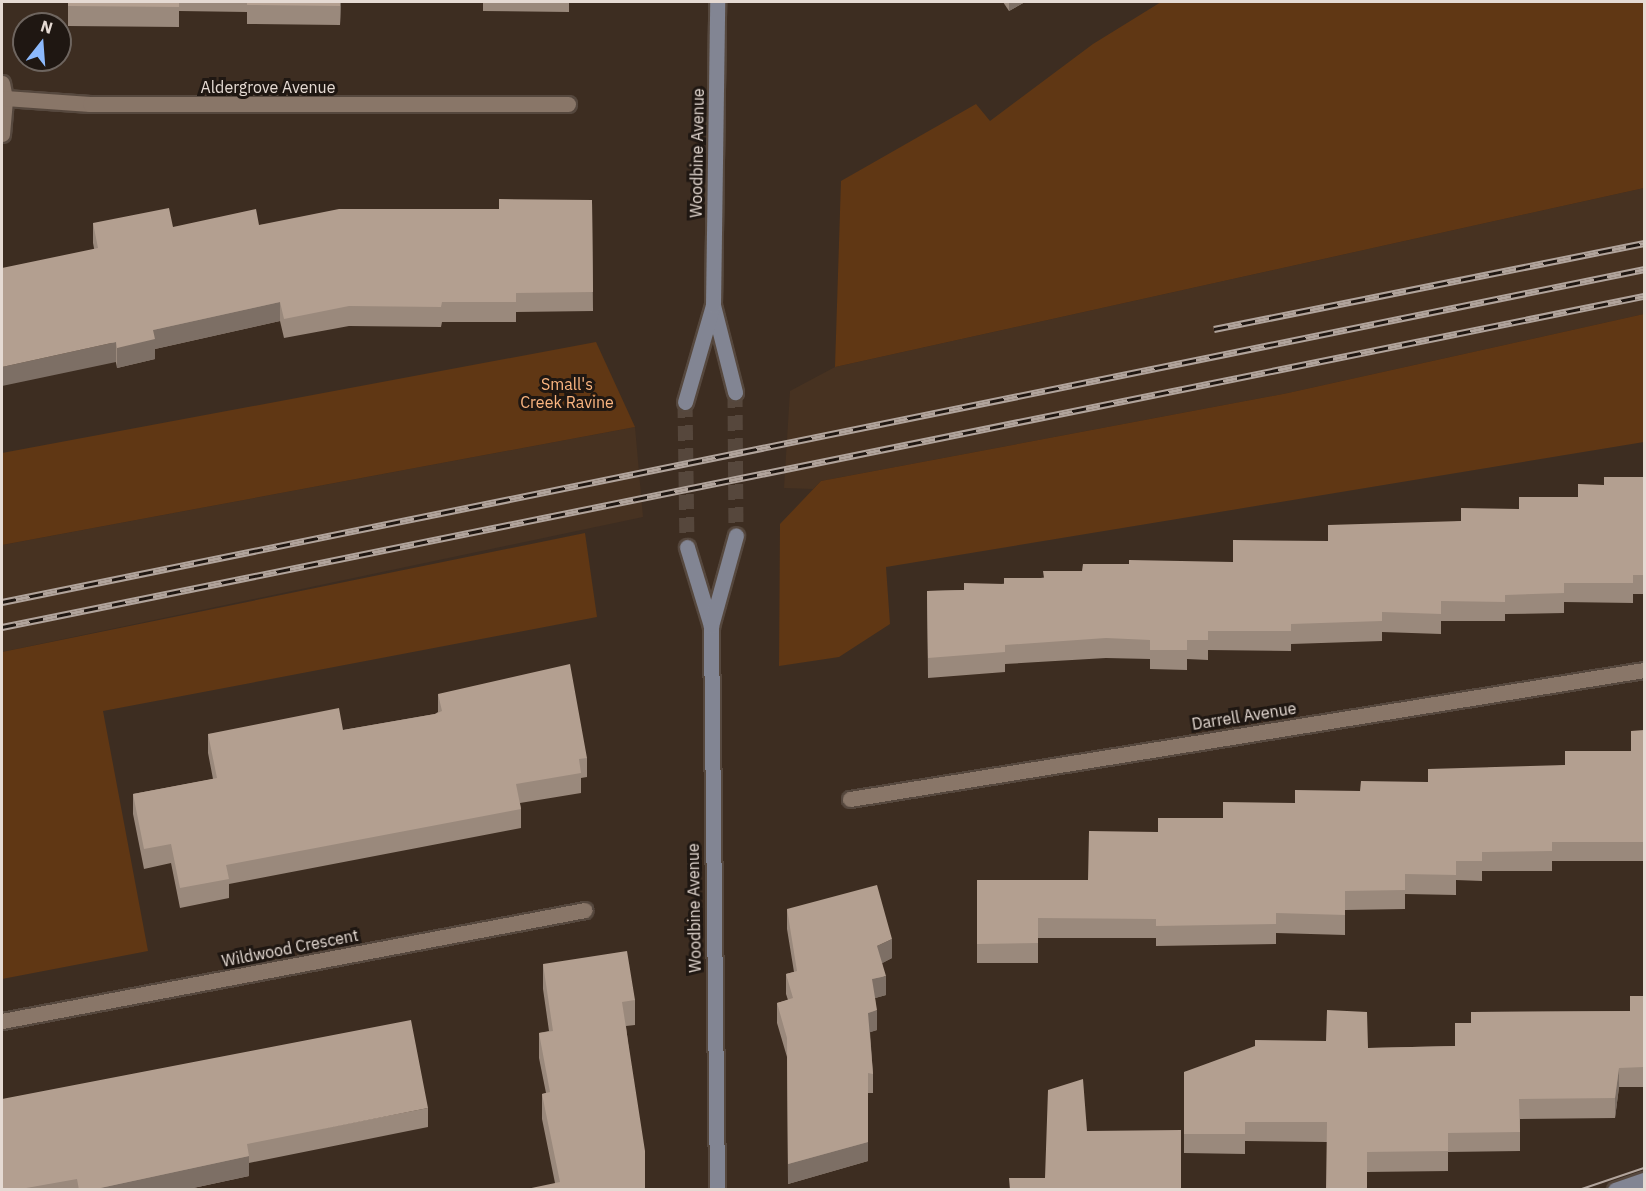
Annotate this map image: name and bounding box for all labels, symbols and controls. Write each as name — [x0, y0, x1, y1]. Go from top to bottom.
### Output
north arrow — [12, 12, 72, 72]
text: N — [38, 15, 55, 38]
street label: Aldergrove Avenue — [201, 77, 335, 97]
street label: Woodbine Avenue — [686, 88, 708, 218]
park label: Small's Creek Ravine — [520, 374, 614, 412]
street label: Darrell Avenue — [1190, 698, 1298, 734]
street label: Woodbine Avenue — [683, 843, 705, 973]
street label: Wildwood Crescent — [220, 925, 360, 971]

